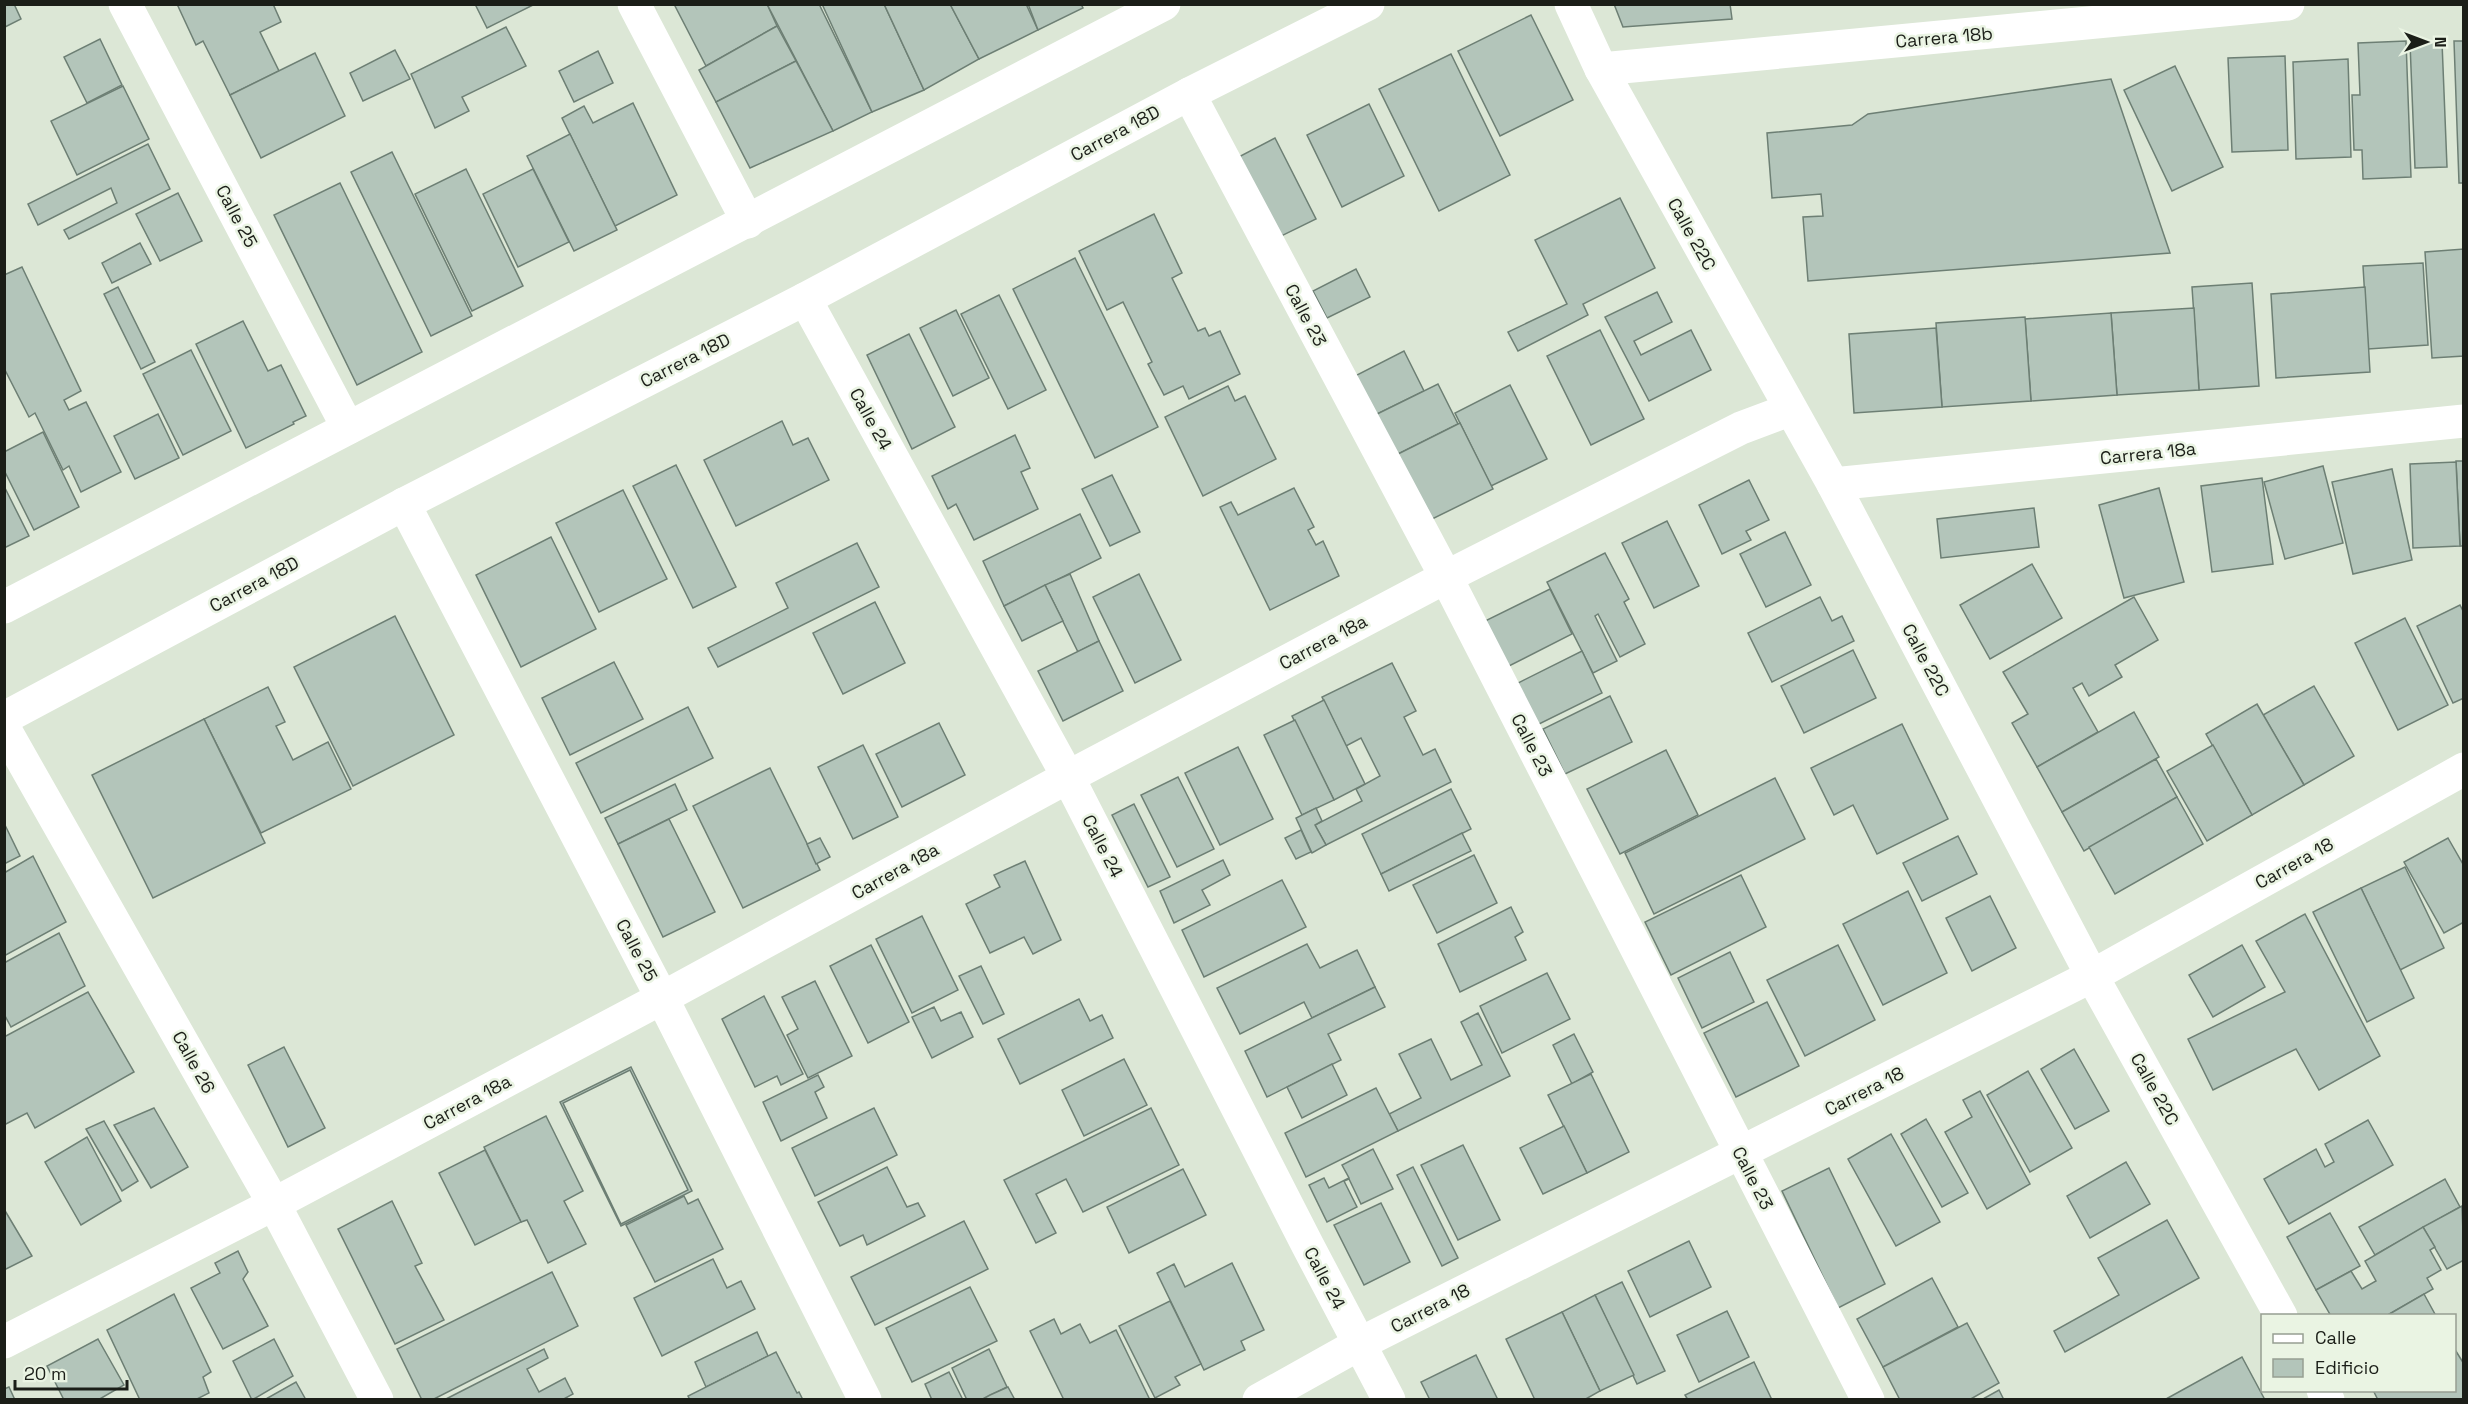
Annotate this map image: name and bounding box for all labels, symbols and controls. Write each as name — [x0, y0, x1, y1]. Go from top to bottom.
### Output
north arrow — [2396, 12, 2456, 72]
street label: Carrera 18b — [1894, 21, 1994, 53]
text: N — [2430, 37, 2451, 47]
street label: Carrera 18D — [1066, 100, 1164, 166]
street label: Calle 25 — [211, 181, 263, 251]
street label: Calle 22C — [1663, 194, 1721, 274]
street label: Calle 23 — [1280, 280, 1332, 350]
street label: Carrera 18D — [636, 328, 734, 392]
street label: Calle 24 — [845, 384, 897, 454]
street label: Carrera 18a — [2099, 437, 2197, 469]
street label: Carrera 18D — [205, 551, 303, 617]
street label: Carrera 18a — [1275, 609, 1371, 675]
street label: Calle 22C — [1897, 620, 1955, 700]
street label: Calle 23 — [1506, 710, 1558, 780]
street label: Calle 24 — [1077, 811, 1129, 881]
street label: Carrera 18 — [2251, 832, 2337, 894]
street label: Carrera 18a — [847, 838, 943, 904]
street label: Calle 25 — [611, 915, 663, 985]
street label: Calle 26 — [167, 1027, 221, 1097]
street label: Calle 22C — [2126, 1049, 2184, 1129]
street label: Carrera 18 — [1820, 1061, 1908, 1121]
street label: Carrera 18a — [419, 1069, 515, 1135]
street label: Calle 23 — [1727, 1143, 1779, 1213]
street label: Calle 24 — [1299, 1243, 1351, 1313]
street label: Carrera 18 — [1386, 1278, 1474, 1338]
legend — [2261, 1314, 2456, 1392]
text: Calle — [2315, 1326, 2356, 1349]
scale bar — [15, 1353, 128, 1391]
text: Edificio — [2315, 1356, 2379, 1379]
text: 20 m — [24, 1362, 67, 1385]

